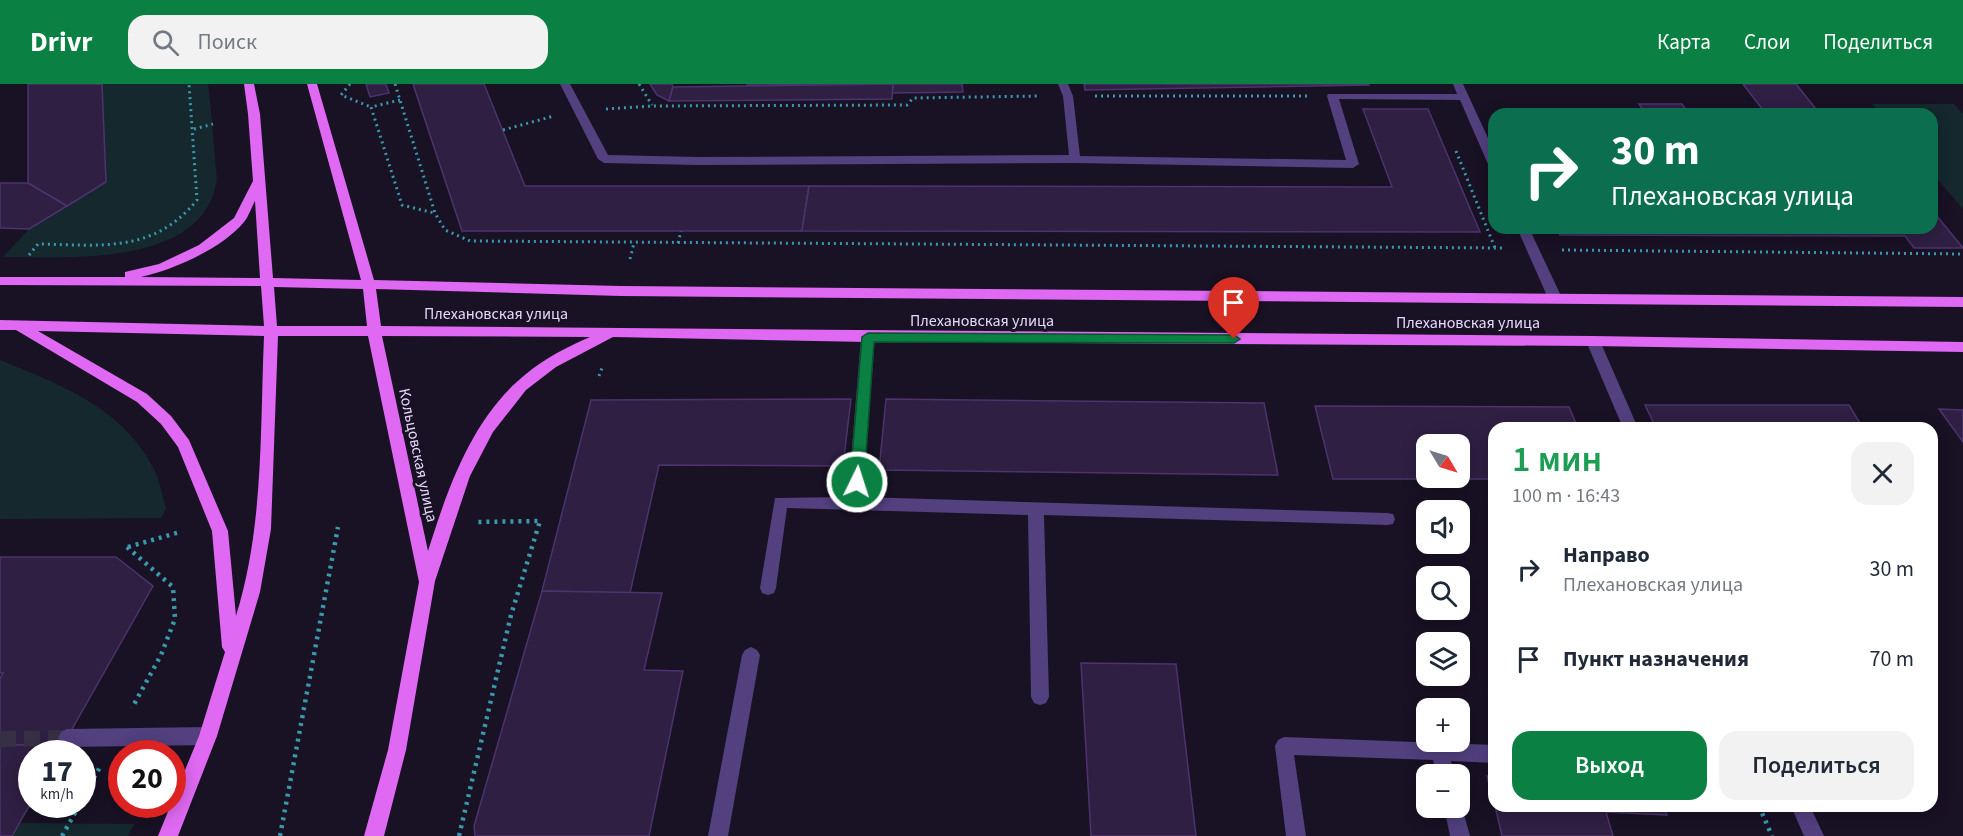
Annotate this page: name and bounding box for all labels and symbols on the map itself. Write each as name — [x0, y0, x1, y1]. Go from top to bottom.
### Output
pin — [1208, 277, 1259, 339]
street label: Плехановская улица — [424, 303, 568, 325]
street label: Плехановская улица — [910, 310, 1054, 332]
street label: Плехановская улица — [1396, 312, 1540, 334]
street label: Кольцовская улица — [393, 386, 443, 524]
north arrow — [1416, 434, 1470, 488]
position arrow — [825, 450, 889, 514]
speed limit sign: 20 — [108, 740, 186, 818]

